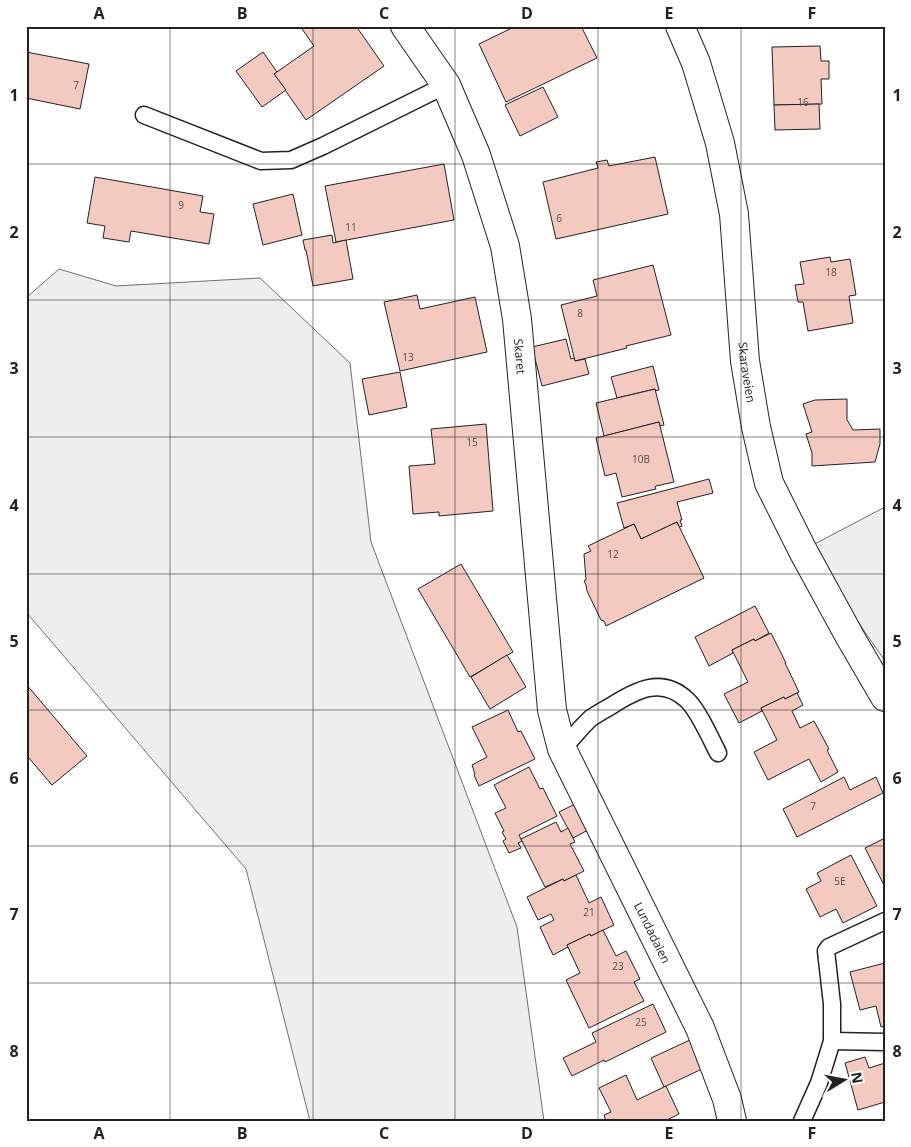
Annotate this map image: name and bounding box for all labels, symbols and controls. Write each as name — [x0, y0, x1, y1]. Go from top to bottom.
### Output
text: A — [93, 2, 105, 24]
text: B — [237, 2, 247, 24]
text: C — [379, 2, 389, 24]
text: D — [521, 2, 533, 24]
text: E — [665, 2, 674, 24]
text: F — [808, 2, 816, 24]
house number: 7 — [73, 78, 79, 92]
text: 1 — [9, 84, 19, 106]
text: 1 — [892, 84, 902, 106]
house number: 16 — [797, 95, 809, 109]
house number: 9 — [178, 198, 184, 212]
house number: 6 — [556, 211, 562, 225]
house number: 11 — [345, 220, 357, 234]
text: 2 — [9, 221, 19, 243]
text: 2 — [892, 221, 902, 243]
house number: 18 — [825, 265, 837, 279]
house number: 8 — [577, 306, 583, 320]
street label: Skaret — [510, 338, 530, 375]
street label: Skaraveien — [735, 341, 760, 404]
house number: 13 — [402, 350, 414, 364]
text: 3 — [9, 357, 19, 379]
text: 3 — [892, 357, 902, 379]
house number: 15 — [466, 435, 478, 449]
house number: 10B — [632, 452, 650, 466]
text: 4 — [9, 494, 19, 516]
text: 4 — [892, 494, 902, 516]
house number: 12 — [607, 547, 619, 561]
text: 5 — [9, 630, 19, 652]
text: 5 — [892, 630, 902, 652]
text: 6 — [9, 767, 19, 789]
text: 6 — [892, 767, 902, 789]
house number: 7 — [810, 799, 816, 813]
house number: 5E — [834, 874, 846, 888]
street label: Lundadalen — [630, 899, 675, 966]
text: 7 — [9, 903, 19, 925]
text: 7 — [892, 903, 902, 925]
house number: 21 — [583, 905, 595, 919]
house number: 23 — [612, 959, 624, 973]
house number: 25 — [635, 1015, 647, 1029]
text: 8 — [9, 1040, 19, 1062]
text: 8 — [892, 1040, 902, 1062]
north arrow — [818, 1054, 868, 1104]
text: N — [847, 1070, 868, 1085]
text: A — [93, 1122, 105, 1144]
text: B — [237, 1122, 247, 1144]
text: C — [379, 1122, 389, 1144]
text: D — [521, 1122, 533, 1144]
text: E — [665, 1122, 674, 1144]
text: F — [808, 1122, 816, 1144]

